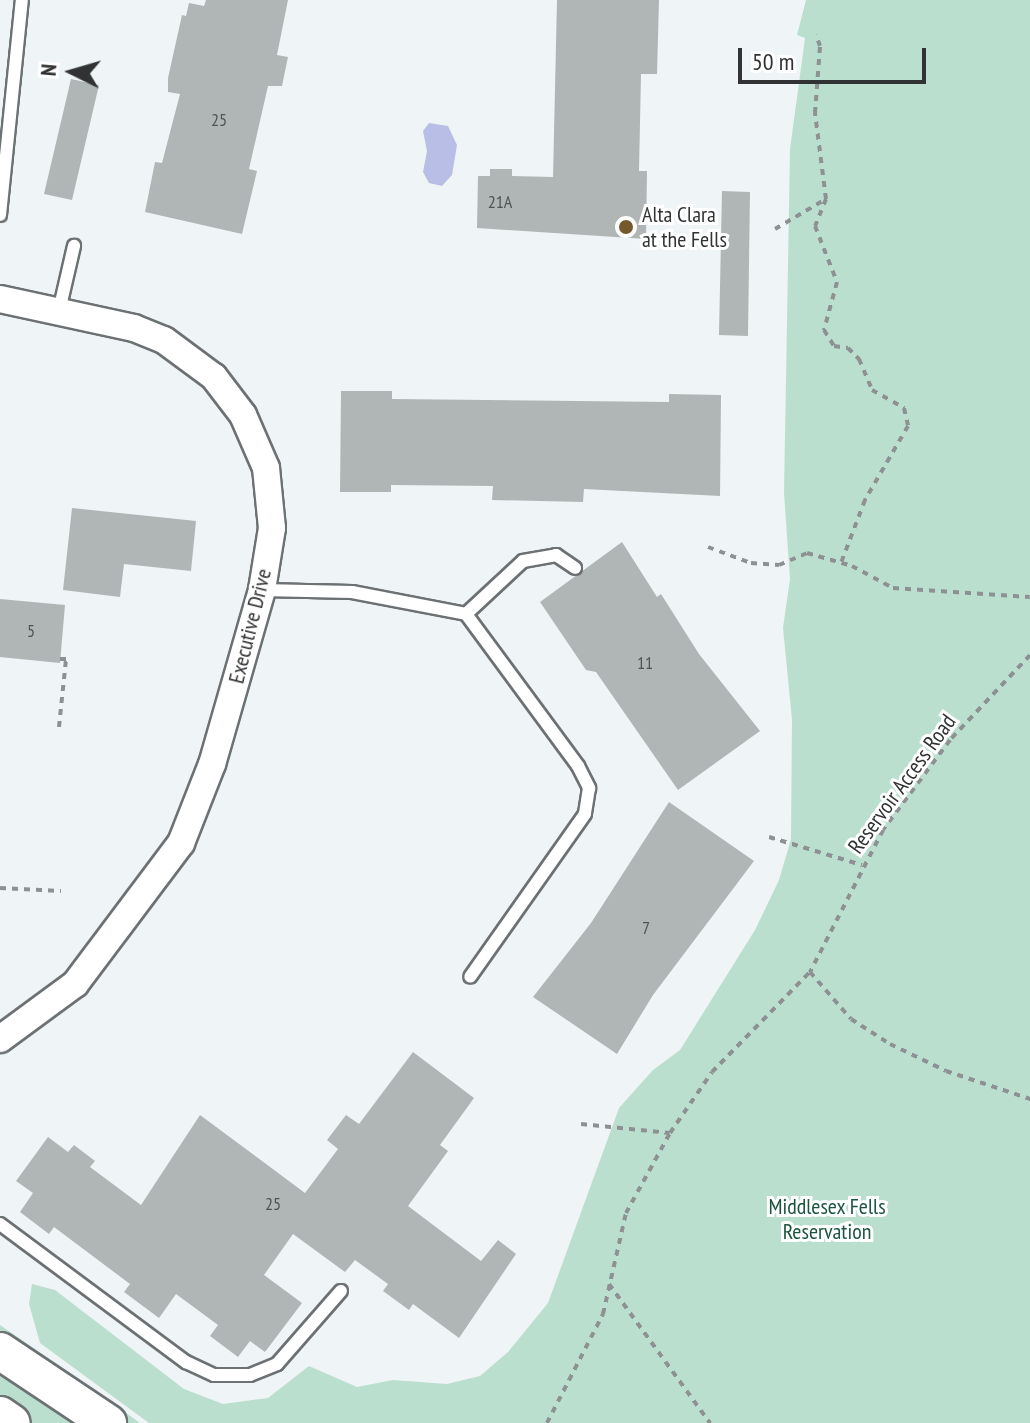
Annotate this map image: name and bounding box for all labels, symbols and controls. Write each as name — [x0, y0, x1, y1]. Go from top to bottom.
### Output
north arrow — [32, 32, 112, 112]
scale bar — [742, 32, 930, 82]
text: 50 m — [752, 46, 794, 77]
text: N — [34, 63, 63, 77]
house number: 25 — [211, 109, 227, 131]
house number: 21A — [488, 191, 512, 213]
place label: Alta Clara at the Fells — [642, 201, 727, 252]
marker: Alta Clara at the Fells — [617, 218, 635, 236]
street label: Executive Drive — [223, 566, 277, 686]
house number: 5 — [27, 620, 35, 642]
house number: 11 — [637, 652, 653, 674]
street label: Reservoir Access Road — [843, 709, 961, 859]
house number: 7 — [642, 917, 650, 939]
house number: 25 — [265, 1193, 281, 1215]
park label: Middlesex Fells Reservation — [768, 1193, 886, 1244]

